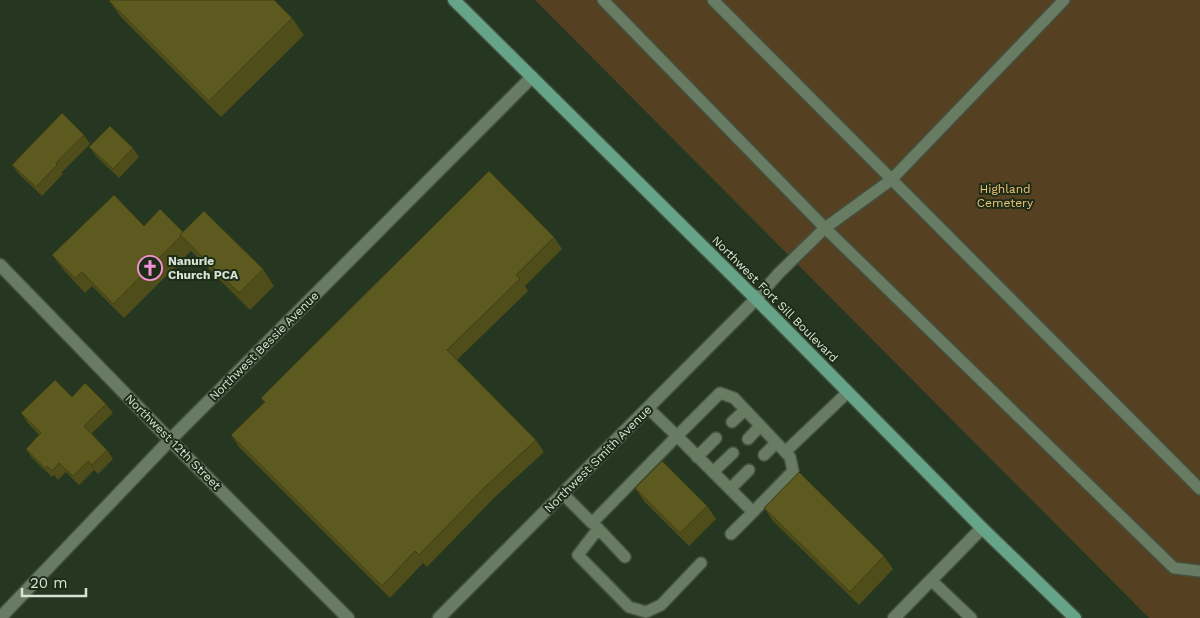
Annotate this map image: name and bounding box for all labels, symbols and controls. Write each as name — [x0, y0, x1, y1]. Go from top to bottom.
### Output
park label: Highland Cemetery — [977, 182, 1034, 210]
street label: Northwest Fort Sill Boulevard — [709, 233, 841, 365]
place label: Nanurie Church PCA — [168, 254, 239, 282]
church icon: Nanurie Church PCA — [137, 255, 163, 281]
street label: Northwest Bessie Avenue — [207, 288, 322, 403]
street label: Northwest 12th Street — [122, 391, 224, 493]
street label: Northwest Smith Avenue — [542, 402, 655, 515]
scale bar — [22, 566, 86, 598]
text: 20 m — [30, 574, 68, 592]

